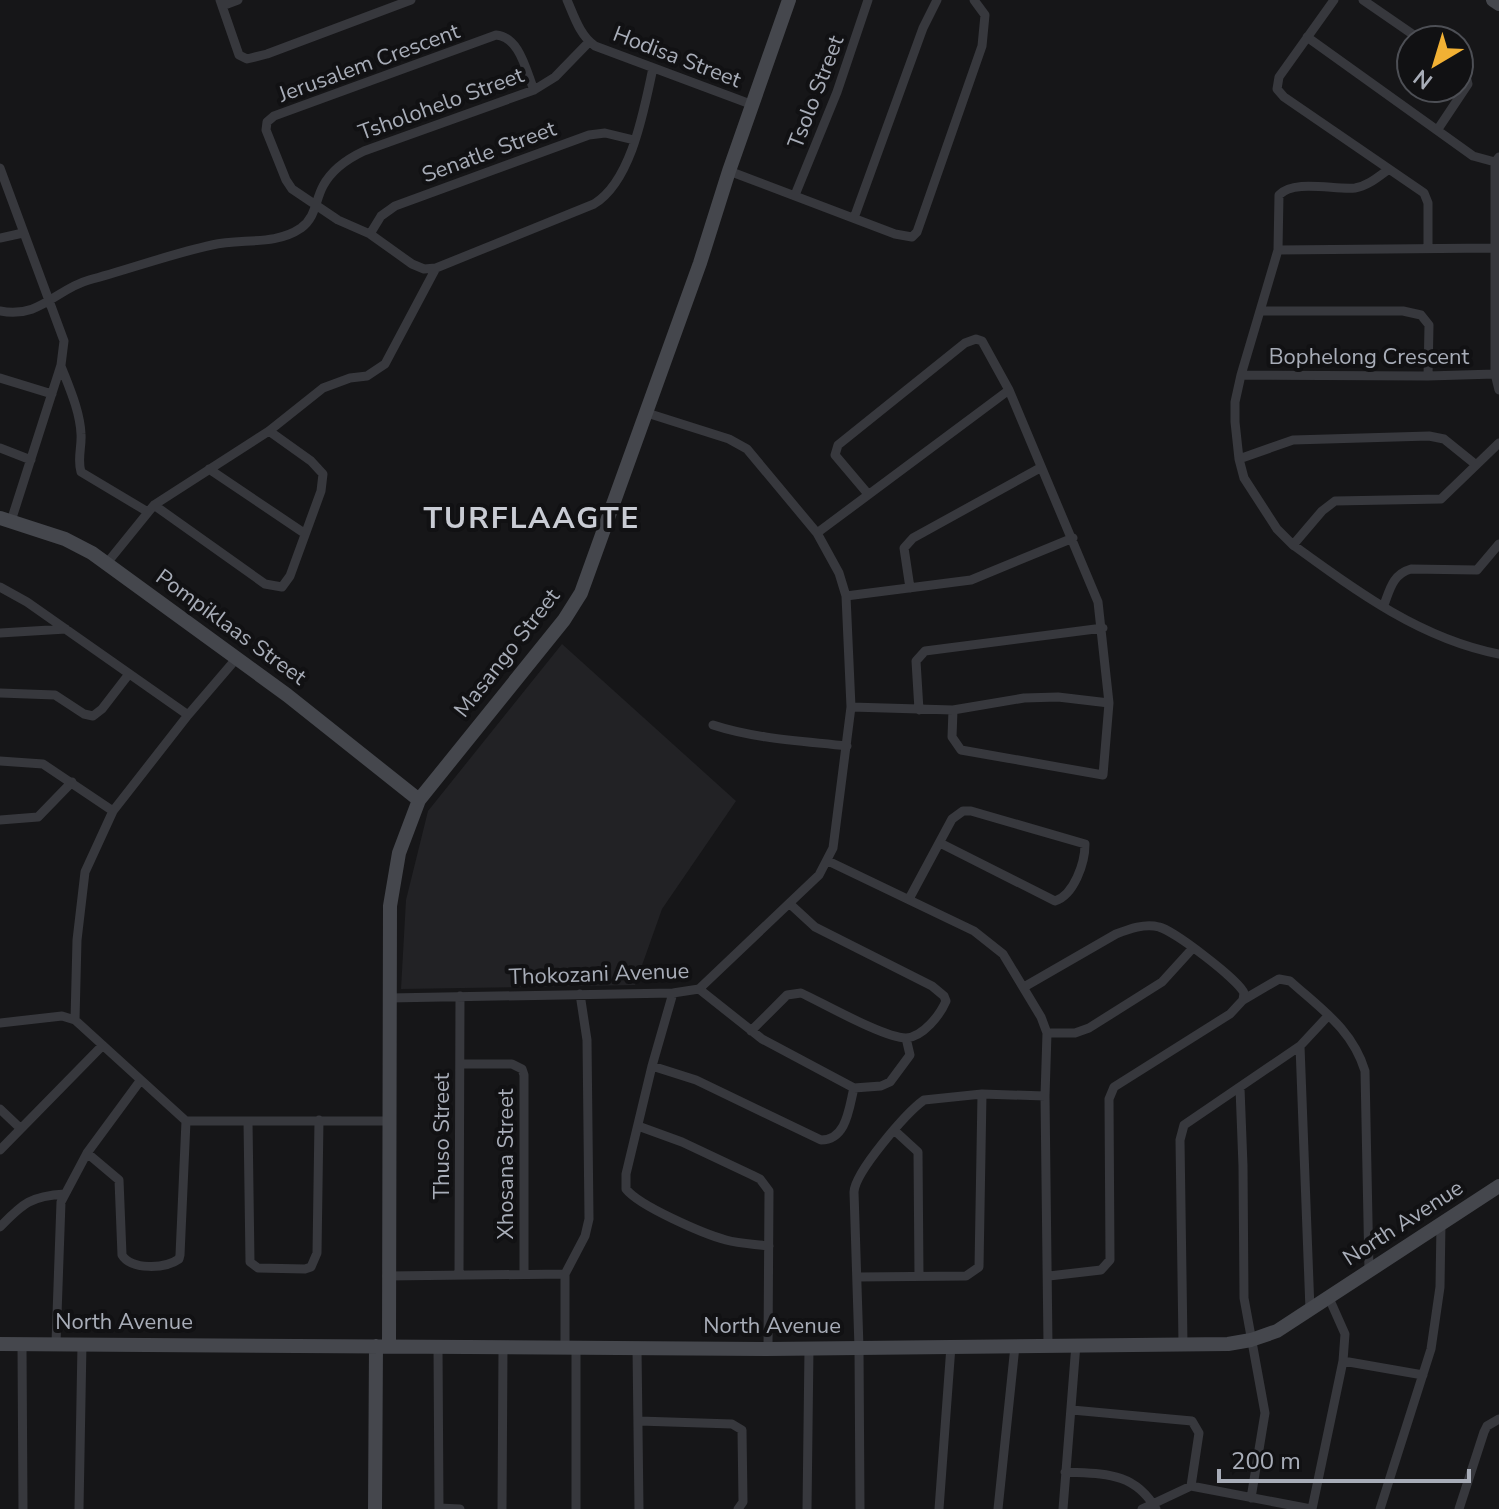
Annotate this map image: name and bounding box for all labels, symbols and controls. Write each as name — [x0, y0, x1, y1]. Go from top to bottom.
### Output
street label: Jerusalem Crescent — [273, 16, 464, 110]
street label: Hodisa Street — [609, 19, 746, 95]
north arrow — [1395, 24, 1475, 104]
street label: Tsolo Street — [781, 31, 851, 153]
street label: Tsholohelo Street — [354, 60, 528, 148]
text: N — [1408, 62, 1439, 96]
street label: Senatle Street — [418, 114, 561, 190]
street label: Bophelong Crescent — [1269, 342, 1470, 372]
district label: TURFLAAGTE — [423, 498, 641, 539]
street label: Pompiklaas Street — [150, 562, 313, 692]
street label: Masango Street — [447, 582, 567, 724]
street label: Thokozani Avenue — [508, 956, 690, 992]
street label: Thuso Street — [427, 1072, 457, 1199]
street label: Xhosana Street — [491, 1088, 521, 1240]
street label: North Avenue — [1337, 1173, 1469, 1273]
street label: North Avenue — [55, 1307, 193, 1337]
street label: North Avenue — [703, 1311, 841, 1341]
scale bar — [1219, 1433, 1469, 1483]
text: 200 m — [1231, 1445, 1301, 1477]

